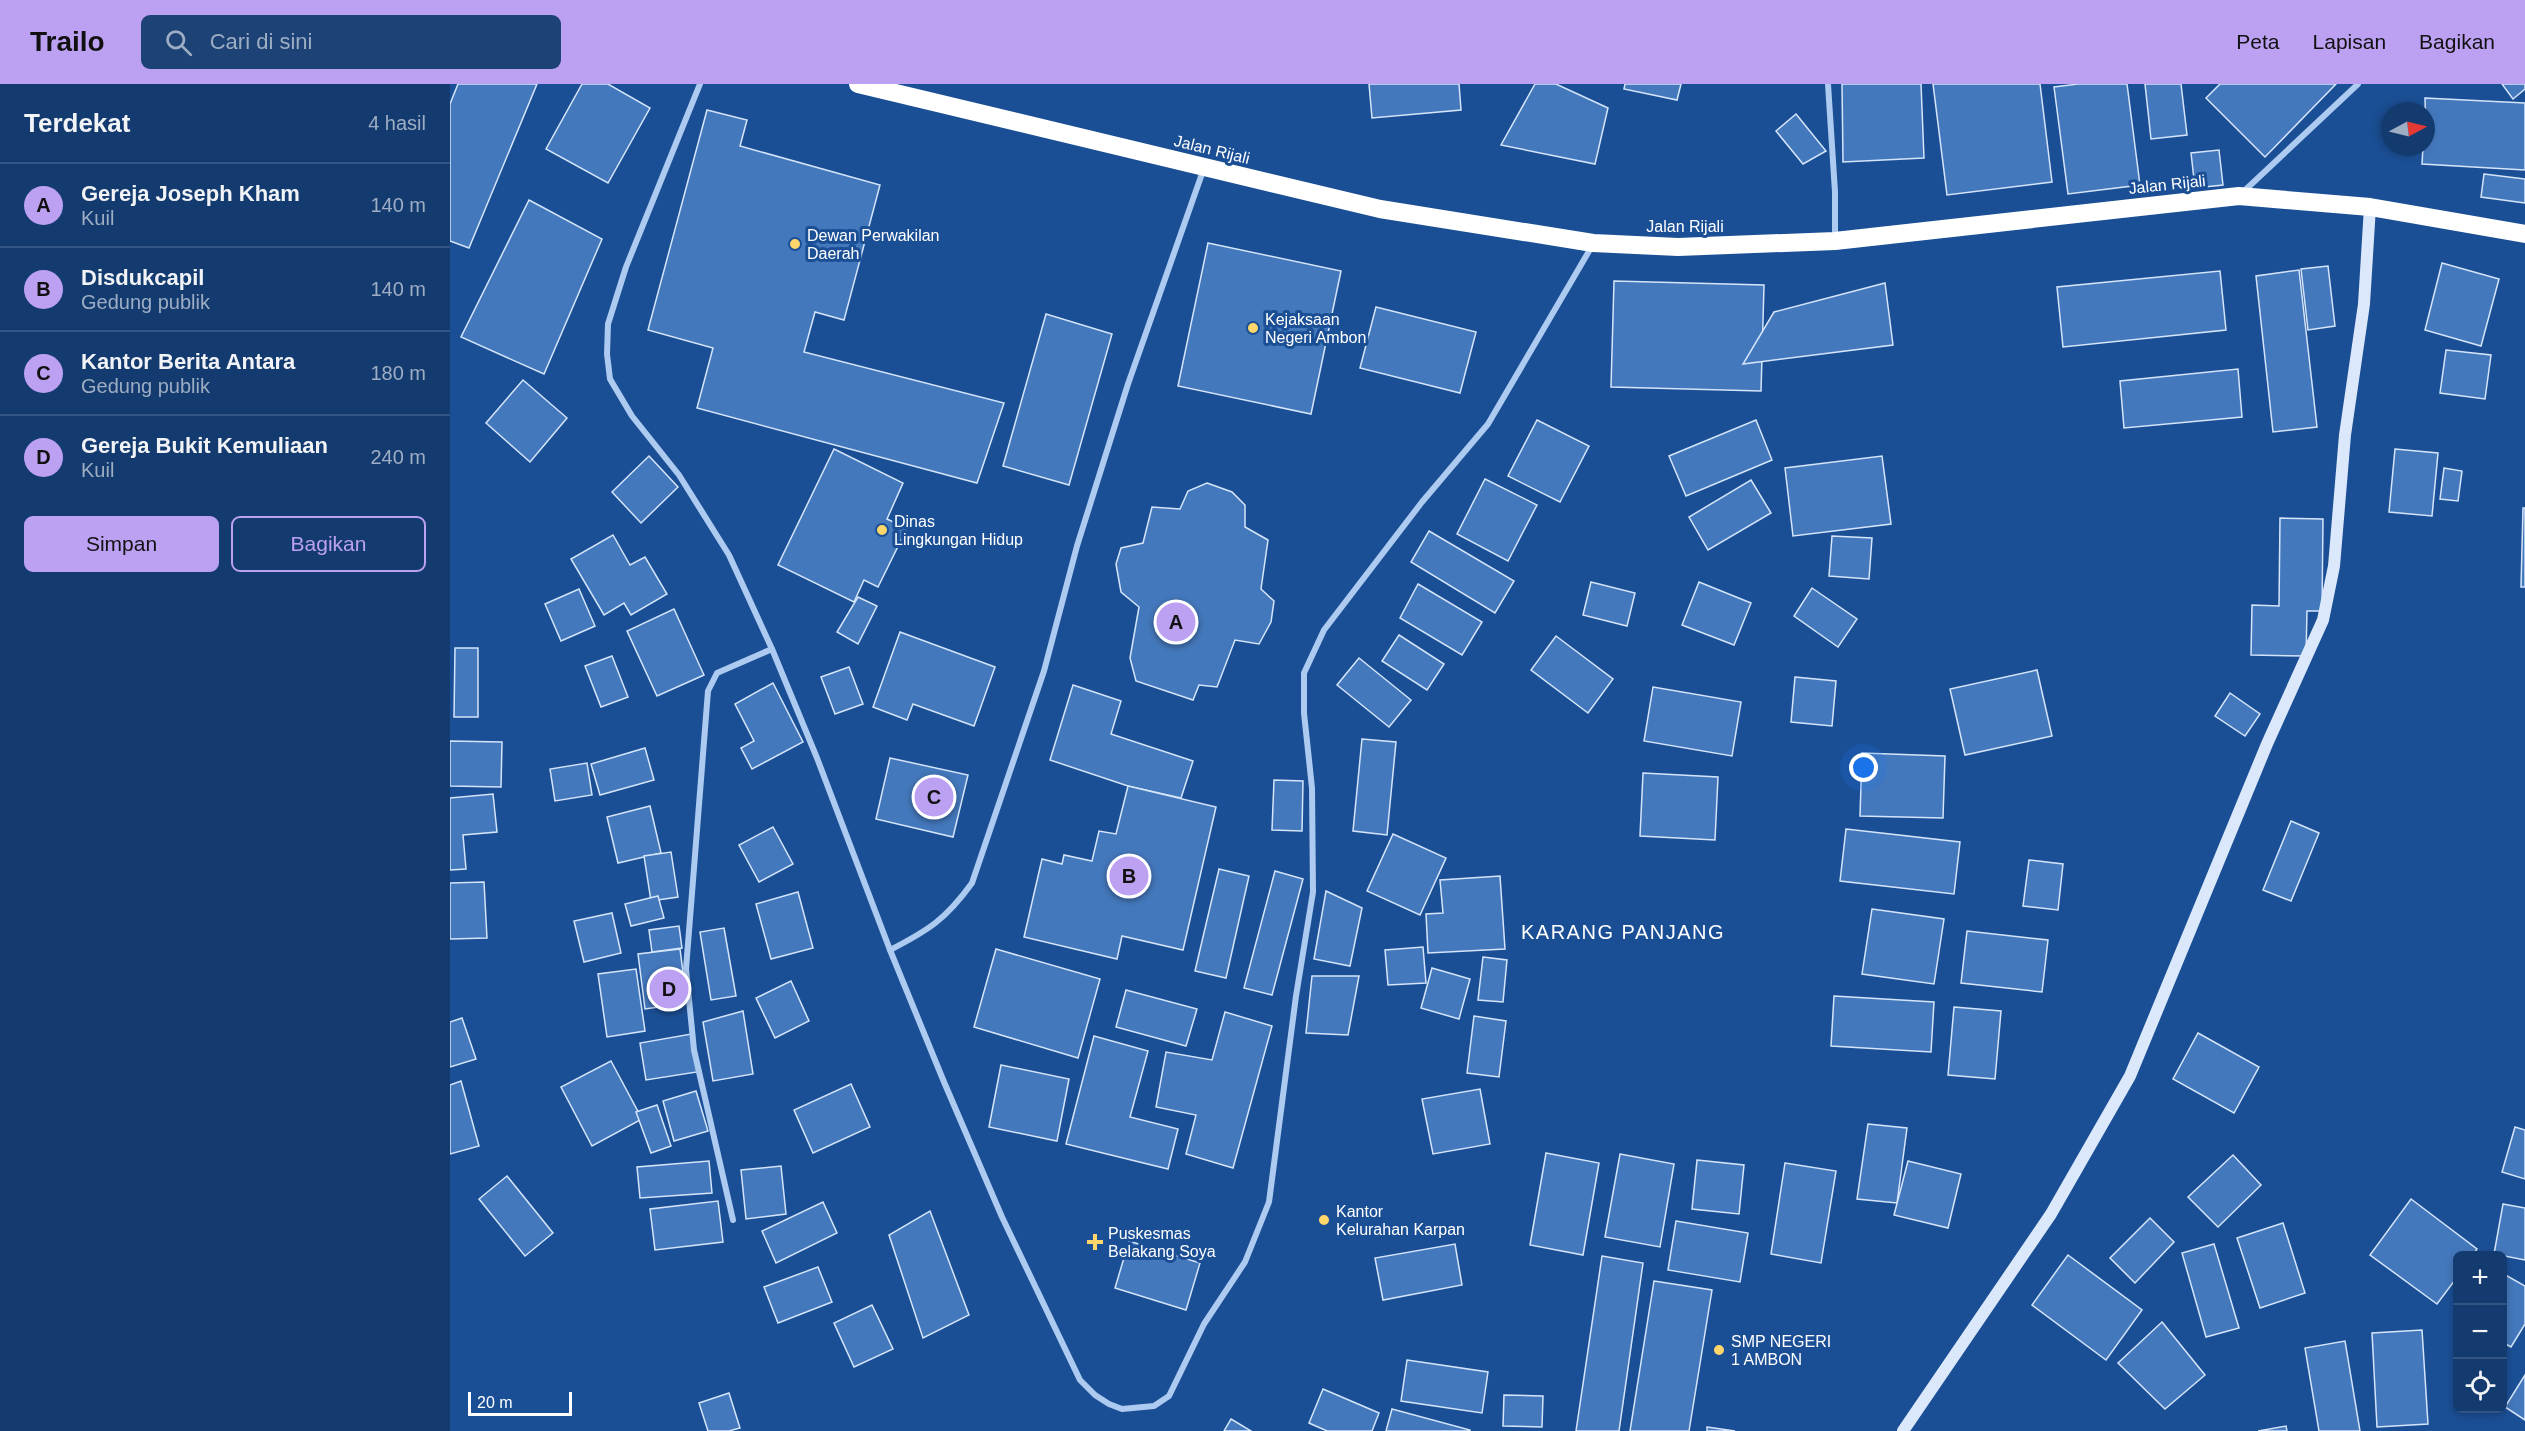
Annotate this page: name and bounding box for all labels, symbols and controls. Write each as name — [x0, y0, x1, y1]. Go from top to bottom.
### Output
search box — [141, 15, 561, 69]
text: Trailo — [30, 26, 105, 57]
icon: search — [162, 26, 195, 59]
text: Cari di sini — [210, 29, 312, 54]
text: Peta — [2236, 30, 2280, 53]
text: Lapisan — [2313, 30, 2386, 53]
text: Bagikan — [2419, 30, 2495, 53]
north arrow — [2381, 102, 2435, 156]
text: Terdekat — [24, 108, 130, 138]
text: 4 hasil — [368, 112, 426, 134]
street label: Jalan Rijali — [1172, 132, 1251, 167]
street label: Jalan Rijali — [2128, 172, 2206, 197]
text: Gereja Joseph Kham — [81, 181, 300, 206]
text: A — [36, 194, 51, 216]
text: 140 m — [370, 194, 426, 216]
text: Kuil — [81, 207, 114, 229]
street label: Jalan Rijali — [1646, 218, 1724, 235]
place label: Dewan Perwakilan Daerah — [807, 227, 940, 262]
marker: Dewan Perwakilan Daerah — [788, 237, 802, 251]
text: Disdukcapil — [81, 265, 204, 290]
text: B — [36, 278, 51, 300]
text: 140 m — [370, 278, 426, 300]
text: Gedung publik — [81, 291, 210, 313]
place label: Kejaksaan Negeri Ambon — [1265, 311, 1366, 346]
marker: Kejaksaan Negeri Ambon — [1246, 321, 1260, 335]
text: Kantor Berita Antara — [81, 349, 295, 374]
text: C — [36, 362, 51, 384]
text: 180 m — [370, 362, 426, 384]
text: Gedung publik — [81, 375, 210, 397]
text: Gereja Bukit Kemuliaan — [81, 433, 328, 458]
text: D — [36, 446, 51, 468]
text: 240 m — [370, 446, 426, 468]
text: Kuil — [81, 459, 114, 481]
place label: Dinas Lingkungan Hidup — [894, 513, 1023, 548]
button: Simpan — [24, 516, 219, 572]
button: Bagikan — [231, 516, 426, 572]
marker: Dinas Lingkungan Hidup — [875, 523, 889, 537]
pin: A — [1156, 600, 1196, 644]
your location — [1849, 753, 1878, 782]
pin: C — [914, 774, 954, 820]
pin: B — [1110, 854, 1148, 898]
district label: KARANG PANJANG — [1521, 921, 1725, 943]
pin: D — [650, 966, 688, 1012]
place label: Kantor Kelurahan Karpan — [1336, 1203, 1465, 1238]
marker: Kantor Kelurahan Karpan — [1317, 1213, 1331, 1227]
place label: Puskesmas Belakang Soya — [1108, 1225, 1216, 1260]
marker: Puskesmas Belakang Soya — [1086, 1233, 1104, 1251]
map controls — [2453, 1251, 2507, 1413]
button: + — [2453, 1251, 2507, 1305]
button: − — [2453, 1305, 2507, 1359]
place label: SMP NEGERI 1 AMBON — [1731, 1333, 1831, 1368]
marker: SMP NEGERI 1 AMBON — [1712, 1343, 1726, 1357]
button: locate — [2453, 1359, 2507, 1413]
scale bar — [468, 1389, 572, 1416]
text: 20 m — [477, 1394, 513, 1411]

